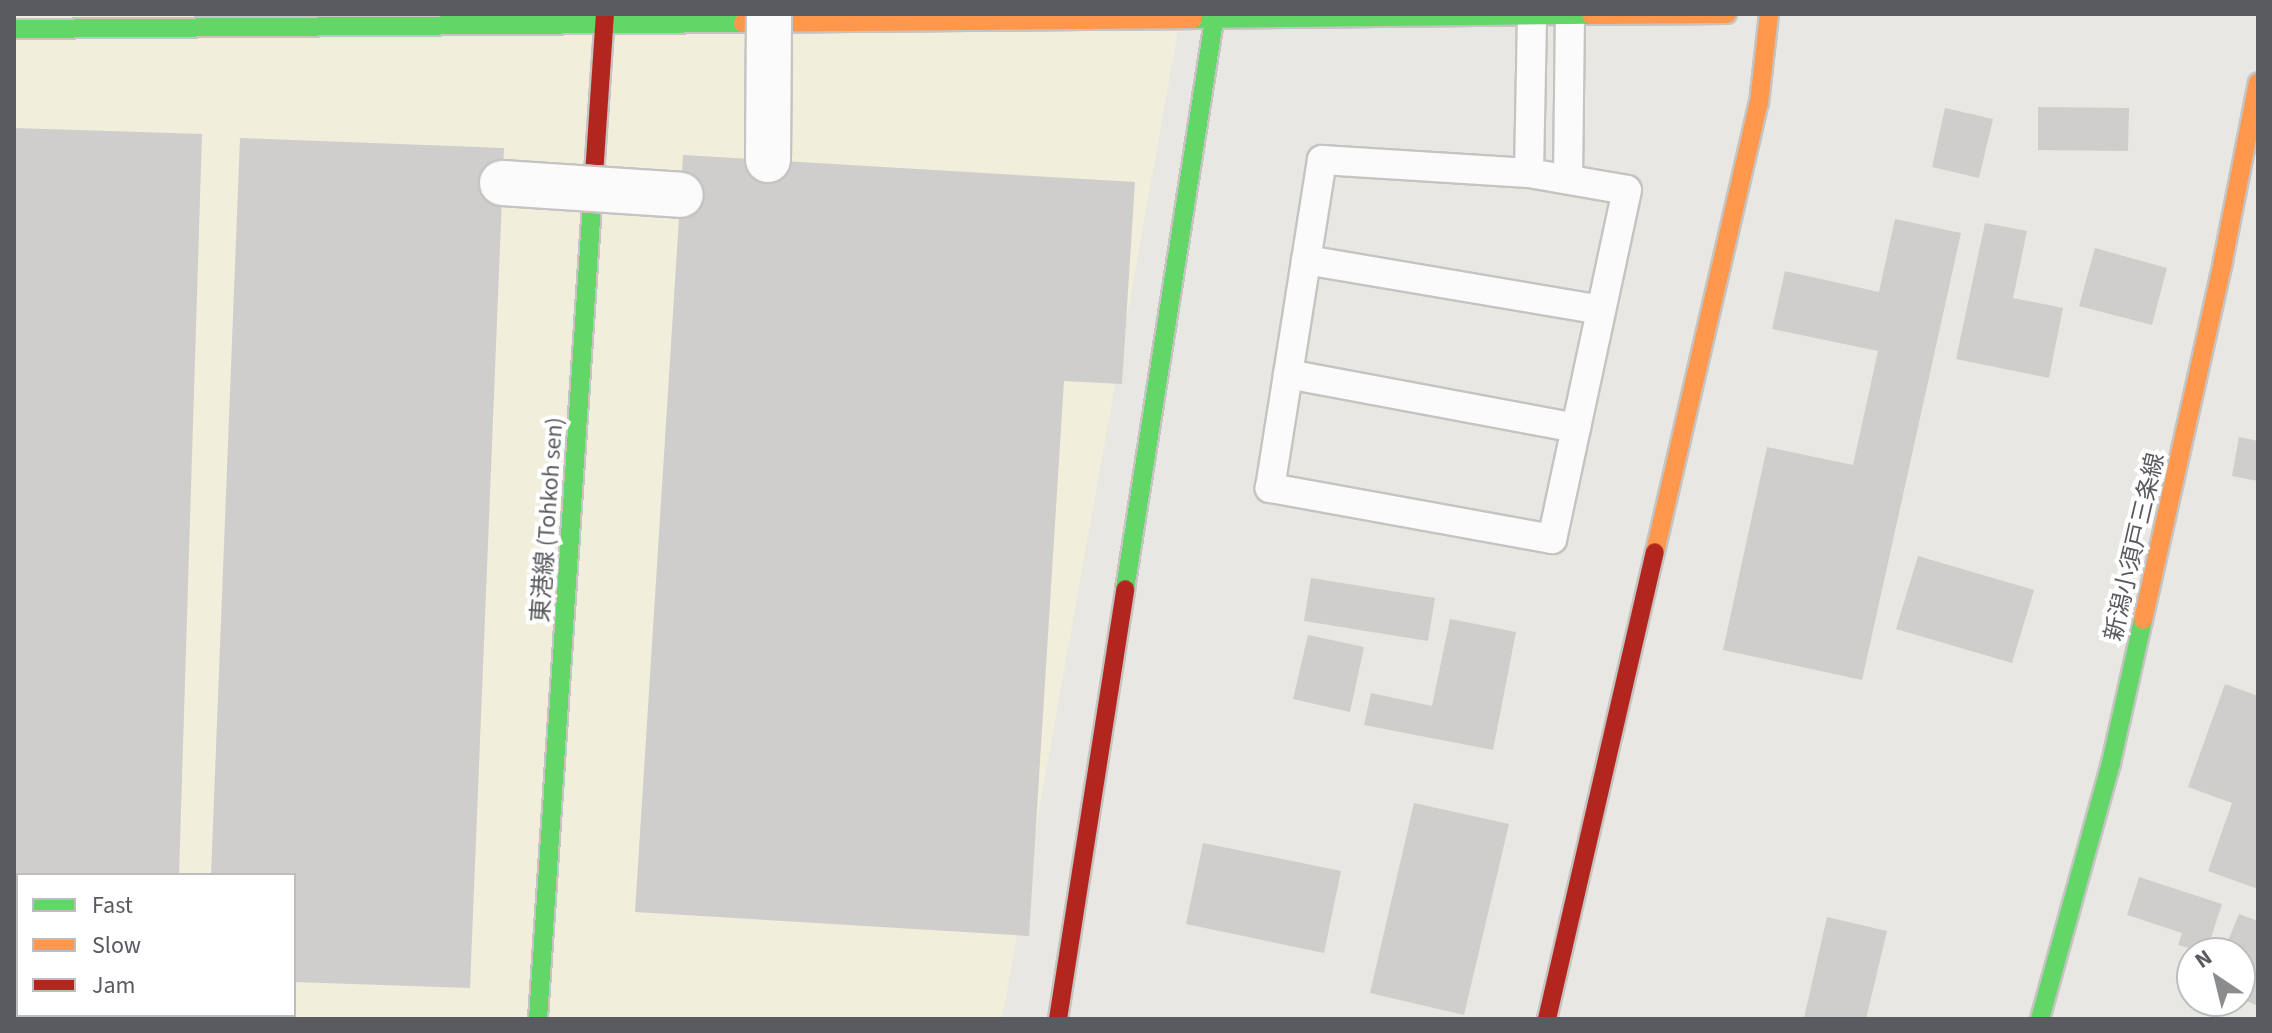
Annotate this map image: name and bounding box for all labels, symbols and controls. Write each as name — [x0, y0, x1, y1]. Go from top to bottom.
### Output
street label: 東港線 (Tohkoh sen) — [526, 416, 570, 624]
street label: 新潟小須戸三条線 — [2099, 450, 2171, 644]
legend — [16, 873, 296, 1017]
text: Fast — [92, 888, 133, 923]
text: Slow — [92, 928, 141, 963]
north arrow — [2176, 937, 2256, 1017]
text: N — [2188, 942, 2219, 976]
text: Jam — [92, 968, 136, 1003]

